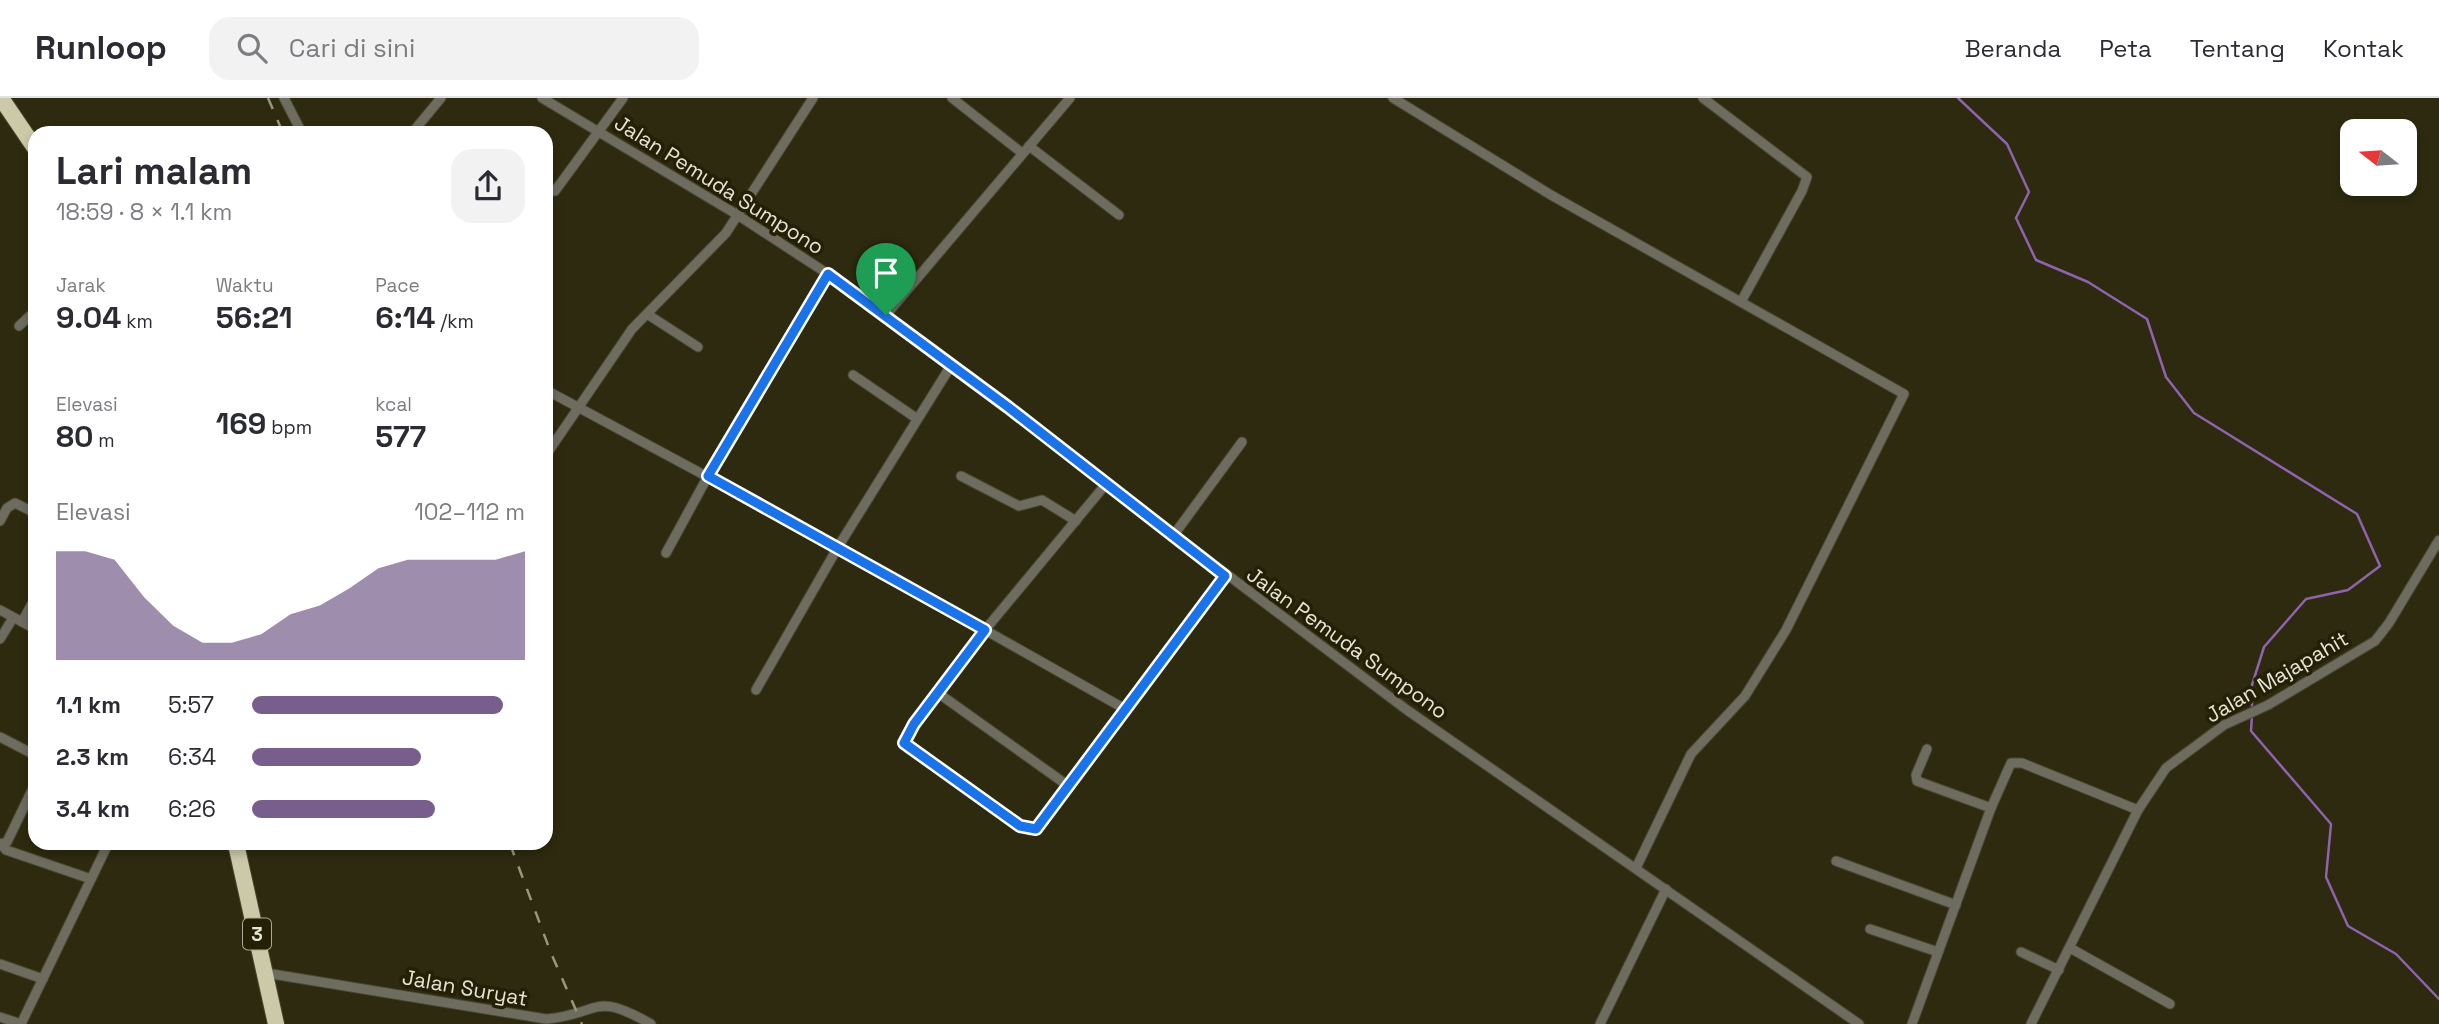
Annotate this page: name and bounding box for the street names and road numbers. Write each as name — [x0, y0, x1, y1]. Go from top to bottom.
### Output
street label: Jalan Pemuda Sumpono — [609, 109, 829, 260]
street label: Jalan Pemuda Sumpono — [1241, 561, 1453, 725]
street label: Jalan Majapahit — [2201, 625, 2353, 728]
road number: 3 — [243, 918, 271, 950]
street label: Jalan Suryat — [400, 963, 530, 1012]

